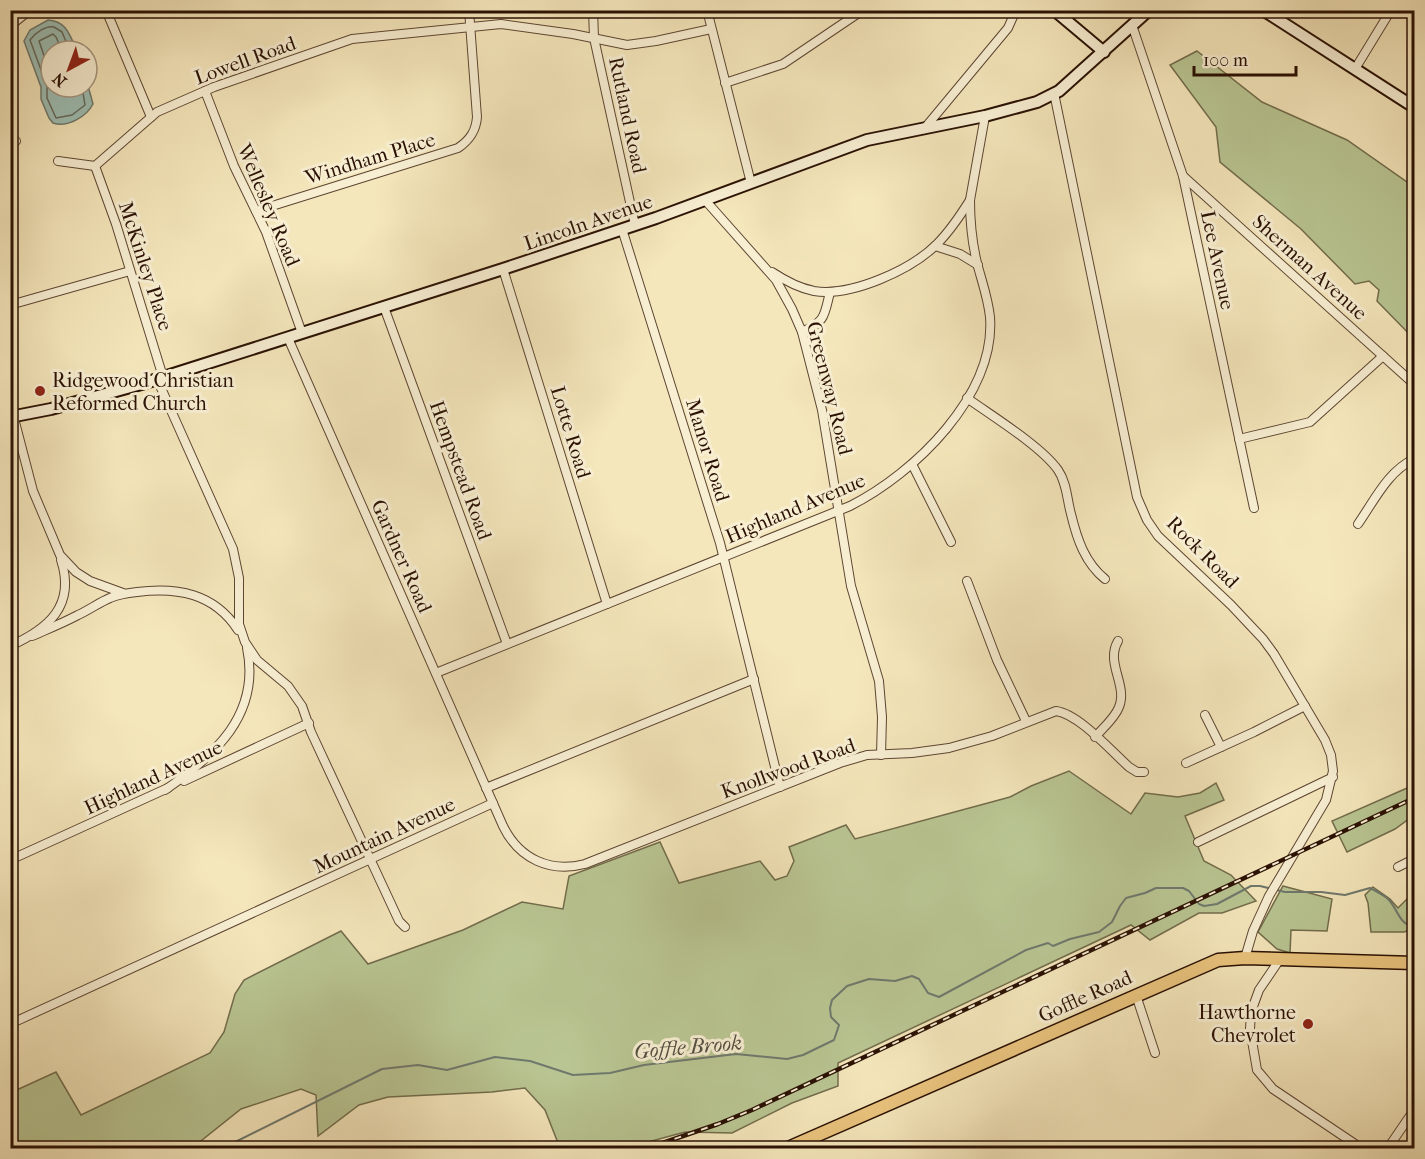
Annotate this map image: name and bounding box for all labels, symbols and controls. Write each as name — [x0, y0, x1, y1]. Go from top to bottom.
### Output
street label: Lowell Road — [191, 31, 300, 89]
north arrow — [39, 39, 99, 99]
scale bar — [1194, 39, 1296, 77]
text: 100 m — [1203, 50, 1248, 71]
street label: Rutland Road — [604, 55, 651, 177]
text: N — [48, 68, 70, 91]
street label: Windham Place — [301, 128, 438, 189]
street label: Wellesley Road — [232, 140, 305, 271]
street label: Lincoln Avenue — [521, 190, 655, 255]
street label: McKinley Place — [114, 199, 177, 334]
street label: Lee Avenue — [1196, 208, 1239, 312]
street label: Sherman Avenue — [1248, 210, 1372, 325]
street label: Greenway Road — [802, 319, 857, 458]
place label: Ridgewood Christian Reformed Church — [52, 369, 234, 415]
street label: Lotte Road — [546, 383, 596, 482]
marker: Ridgewood Christian Reformed Church — [33, 384, 47, 398]
street label: Manor Road — [681, 396, 734, 505]
street label: Hempstead Road — [425, 397, 497, 544]
street label: Highland Avenue — [722, 469, 869, 548]
street label: Gardner Road — [366, 496, 437, 617]
street label: Rock Road — [1162, 512, 1244, 594]
street label: Knollwood Road — [718, 733, 860, 803]
street label: Highland Avenue — [81, 735, 226, 819]
street label: Mountain Avenue — [310, 793, 459, 878]
street label: Goffle Road — [1035, 965, 1137, 1027]
place label: Hawthorne Chevrolet — [1198, 1001, 1296, 1047]
marker: Hawthorne Chevrolet — [1301, 1017, 1315, 1031]
water label: Goffle Brook — [633, 1030, 743, 1064]

